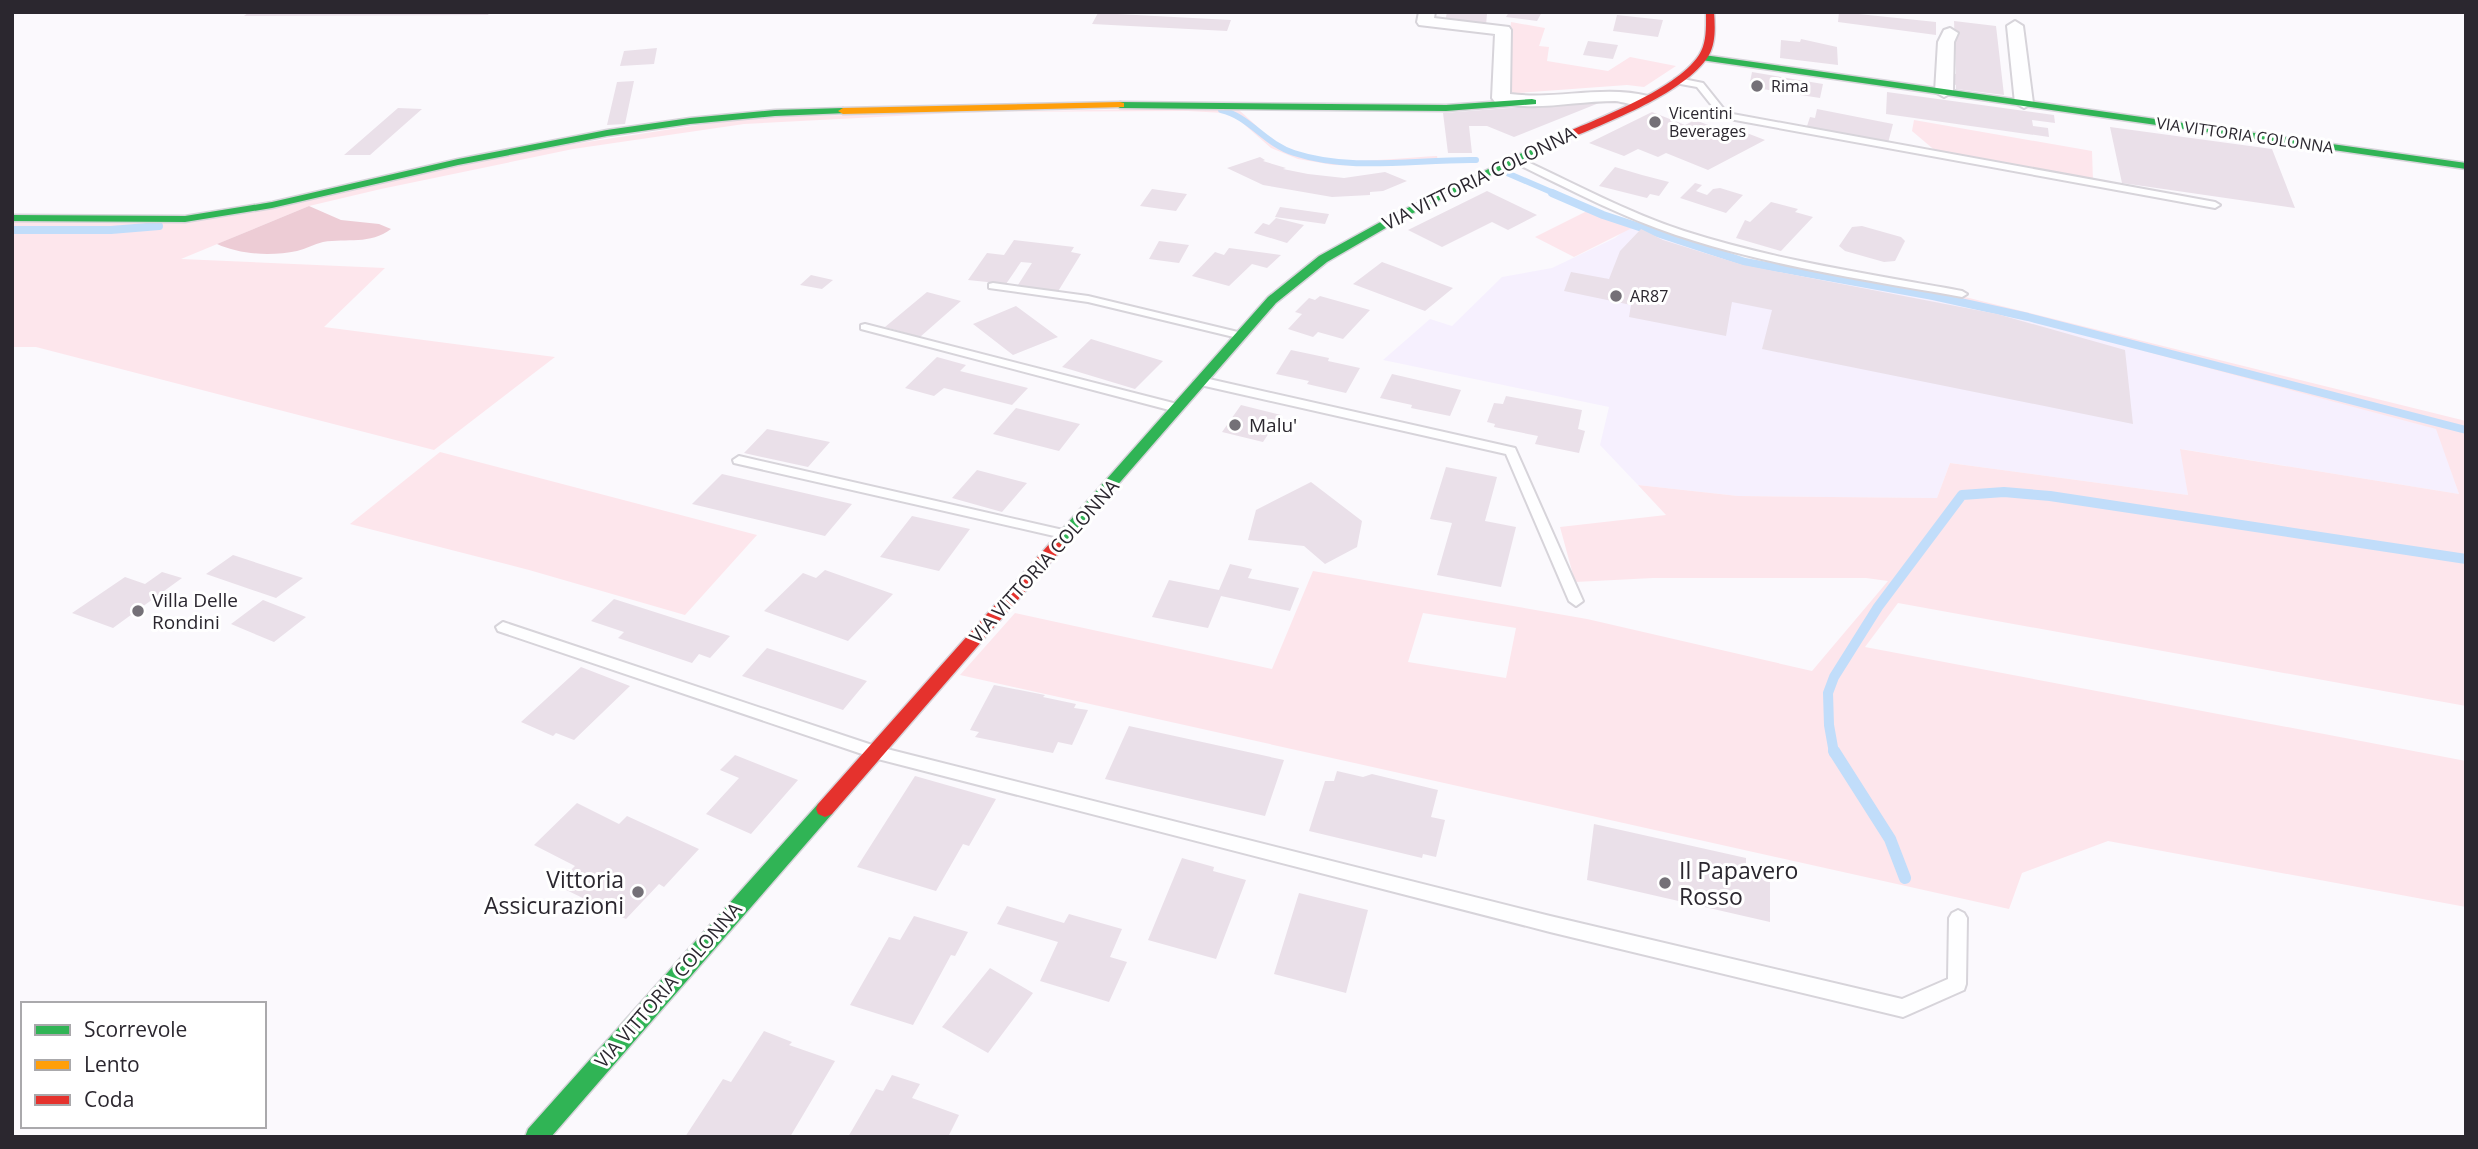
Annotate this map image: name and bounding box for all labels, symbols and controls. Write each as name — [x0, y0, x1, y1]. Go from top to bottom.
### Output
place label: Rima — [1771, 75, 1809, 97]
marker: Rima — [1749, 78, 1765, 94]
place label: Vicentini Beverages — [1669, 102, 1746, 142]
street label: VIA VITTORIA COLONNA — [2155, 112, 2336, 158]
marker: Vicentini Beverages — [1647, 114, 1663, 130]
street label: VIA VITTORIA COLONNA — [1378, 120, 1580, 236]
place label: AR87 — [1630, 285, 1668, 307]
marker: AR87 — [1608, 288, 1624, 304]
place label: Malu' — [1249, 412, 1297, 438]
marker: Malu' — [1227, 417, 1243, 433]
street label: VIA VITTORIA COLONNA — [963, 474, 1125, 648]
place label: Villa Delle Rondini — [152, 587, 238, 635]
marker: Villa Delle Rondini — [130, 603, 146, 619]
place label: Il Papavero Rosso — [1679, 854, 1798, 912]
place label: Vittoria Assicurazioni — [484, 863, 624, 921]
marker: Il Papavero Rosso — [1657, 875, 1673, 891]
marker: Vittoria Assicurazioni — [630, 884, 646, 900]
street label: VIA VITTORIA COLONNA — [589, 896, 747, 1074]
legend — [21, 1002, 266, 1128]
text: Scorrevole — [84, 1015, 187, 1043]
text: Lento — [84, 1050, 140, 1078]
text: Coda — [84, 1085, 134, 1113]

